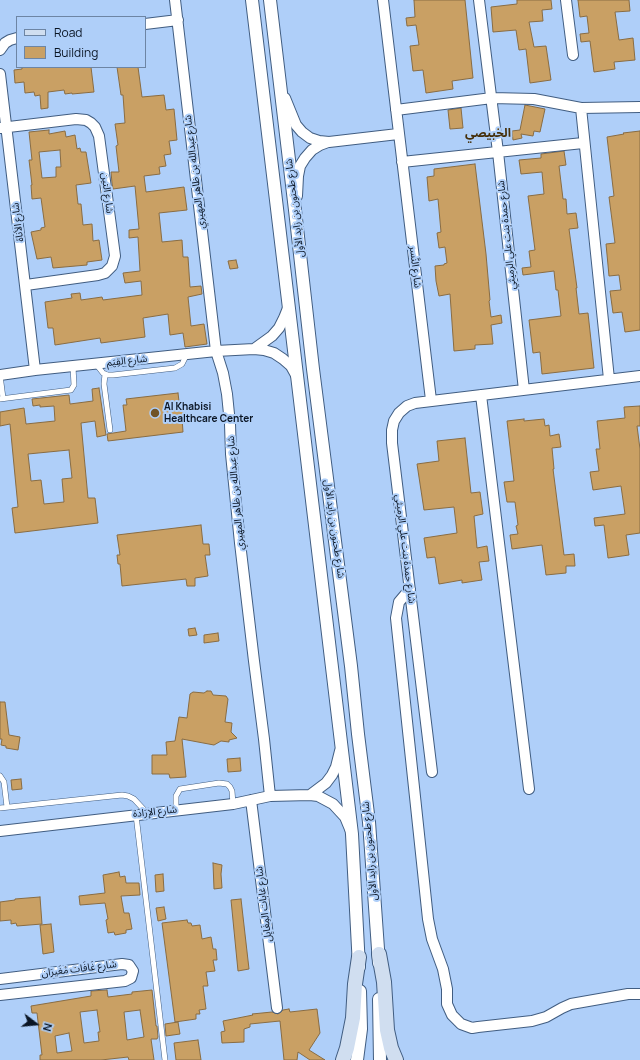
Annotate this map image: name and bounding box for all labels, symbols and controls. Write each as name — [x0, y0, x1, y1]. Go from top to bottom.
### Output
legend — [16, 16, 146, 68]
text: Road — [54, 24, 82, 41]
text: Building — [54, 44, 98, 61]
street label: شارع عبدالله بن ظاهر المهيري — [182, 114, 208, 230]
district label: الخبيصي — [465, 127, 511, 141]
street label: شارع طحنون بن زايد الأول — [283, 158, 307, 258]
street label: شارع التين — [99, 172, 115, 214]
street label: شارع حمدة بنت علي الرميثي — [495, 180, 519, 290]
street label: شارع الأناة — [10, 202, 26, 242]
street label: شارع النَّسر — [406, 245, 424, 289]
street label: شارع القِيَم — [106, 353, 148, 369]
place label: Al Khabisi Healthcare Center — [164, 401, 253, 424]
marker: Al Khabisi Healthcare Center — [149, 407, 161, 419]
street label: شارع عبدالله بن ظاهر المهيري — [225, 435, 247, 551]
street label: شارع طحنون بن زايد الأول — [321, 479, 347, 579]
street label: شارع حمدة بنت علي الرميثي — [392, 494, 418, 604]
street label: شارع طحنون بن زايد الأول — [360, 801, 380, 901]
street label: شارع الإرَادة — [132, 804, 178, 820]
street label: شارع غابات المِغَايِل — [253, 865, 275, 943]
street label: شارع غَافَات مْغَيرَان — [41, 958, 117, 980]
north arrow — [16, 1004, 56, 1044]
text: N — [40, 1022, 56, 1033]

